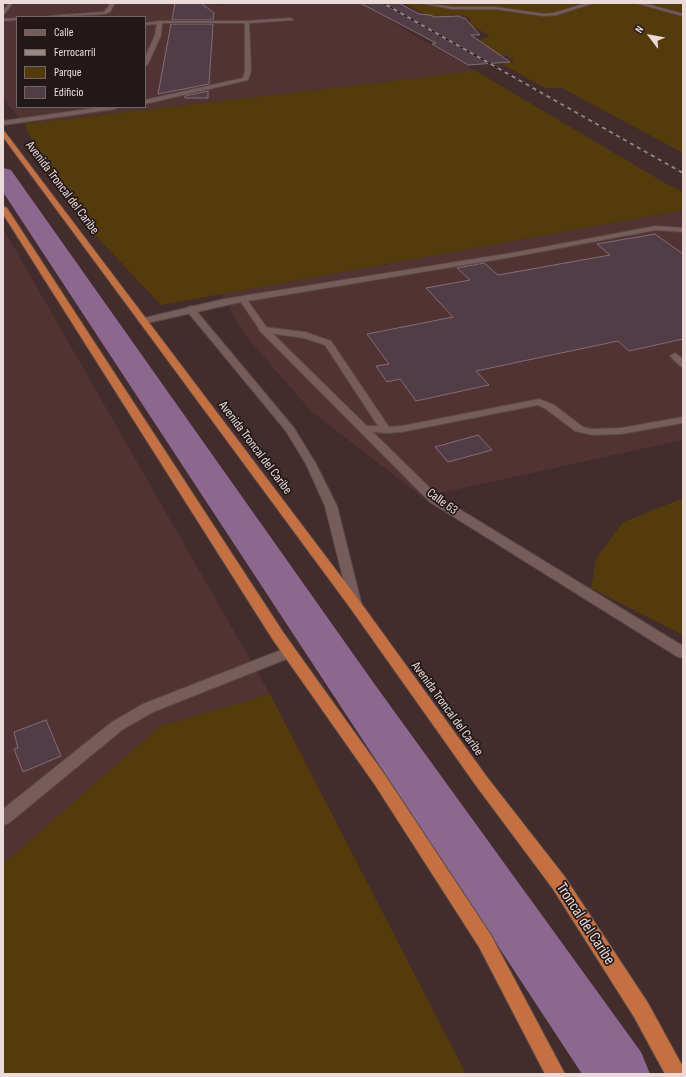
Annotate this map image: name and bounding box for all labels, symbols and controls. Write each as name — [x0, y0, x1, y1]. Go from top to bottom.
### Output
legend — [16, 16, 146, 108]
north arrow — [630, 16, 670, 56]
text: N — [632, 23, 646, 35]
text: Calle — [54, 25, 74, 40]
text: Ferrocarril — [54, 45, 96, 60]
text: Parque — [54, 65, 82, 80]
text: Edificio — [54, 85, 83, 100]
street label: Avenida Troncal del Caribe — [22, 138, 102, 238]
street label: Avenida Troncal del Caribe — [215, 398, 295, 498]
street label: Calle 63 — [424, 486, 460, 518]
street label: Avenida Troncal del Caribe — [408, 659, 486, 759]
street label: Troncal del Caribe — [551, 879, 619, 969]

